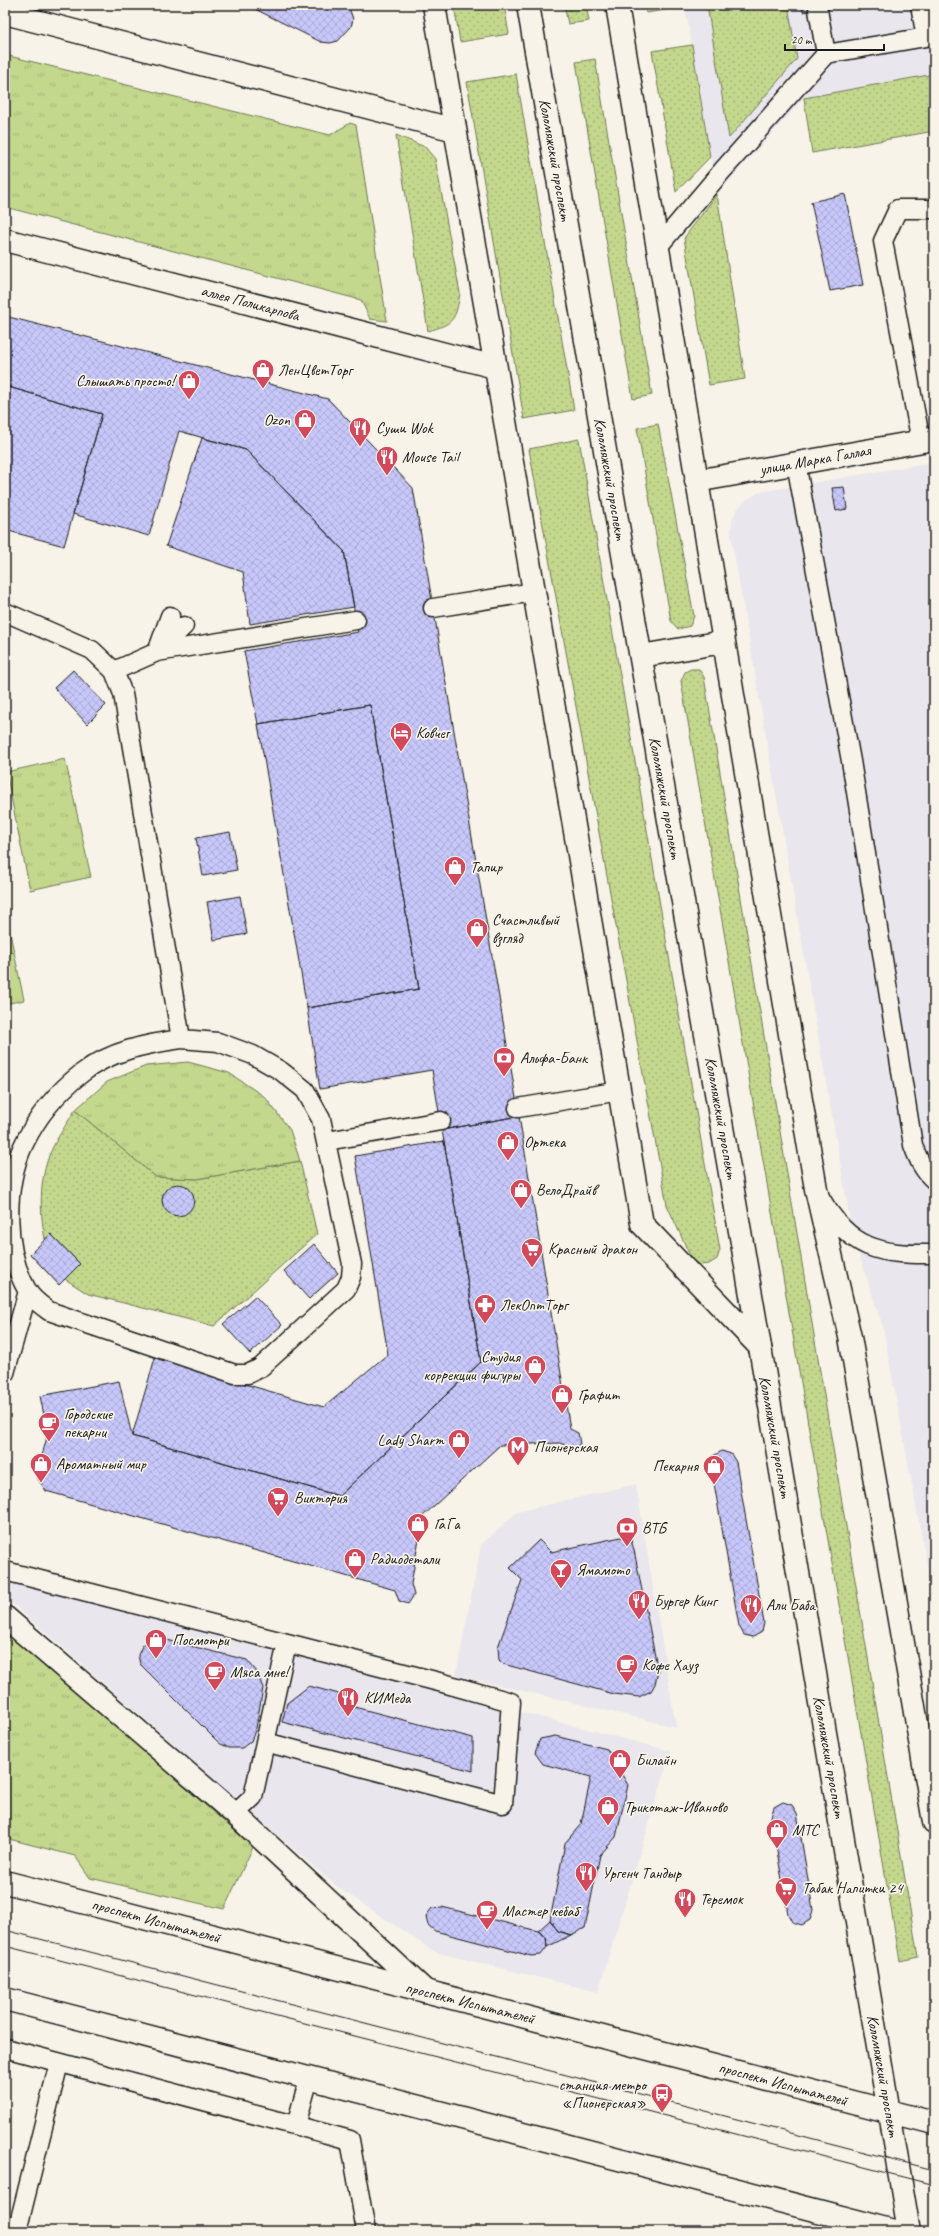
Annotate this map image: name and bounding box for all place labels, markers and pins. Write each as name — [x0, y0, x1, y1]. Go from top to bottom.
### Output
shop icon: ЛенЦветТорг — [250, 357, 276, 390]
place label: ЛенЦветТорг — [278, 360, 354, 380]
shop icon: Слышать просто! — [176, 368, 202, 401]
place label: Слышать просто! — [76, 371, 178, 391]
shop icon: Ozon — [292, 407, 318, 440]
place label: Ozon — [264, 410, 291, 430]
restaurant icon: Суши Wok — [347, 415, 373, 448]
place label: Суши Wok — [376, 418, 434, 438]
restaurant icon: Mouse Tail — [374, 444, 400, 477]
place label: Mouse Tail — [402, 447, 462, 467]
hotel icon: Ковчег — [388, 720, 414, 753]
place label: Ковчег — [416, 723, 452, 743]
shop icon: Тапир — [442, 854, 468, 887]
place label: Тапир — [470, 857, 503, 877]
place label: Счастливый взгляд — [492, 910, 560, 948]
shop icon: Счастливый взгляд — [464, 916, 490, 949]
bank icon: Альфа-Банк — [491, 1045, 517, 1078]
place label: Альфа-Банк — [520, 1048, 588, 1068]
shop icon: Ортека — [495, 1129, 521, 1162]
place label: Ортека — [524, 1132, 567, 1152]
shop icon: ВелоДрайв — [508, 1177, 534, 1210]
place label: ВелоДрайв — [536, 1180, 600, 1200]
supermarket icon: Красный дракон — [519, 1236, 545, 1269]
place label: Красный дракон — [548, 1239, 639, 1259]
pharmacy icon: ЛекОптТорг — [472, 1292, 498, 1325]
place label: ЛекОптТорг — [500, 1295, 570, 1315]
place label: Студия коррекции фигуры — [423, 1347, 522, 1385]
shop icon: Студия коррекции фигуры — [522, 1353, 548, 1386]
shop icon: Графит — [549, 1382, 575, 1415]
place label: Графит — [578, 1385, 621, 1405]
place label: Городские пекарни — [64, 1404, 114, 1442]
cafe icon: Городские пекарни — [36, 1410, 62, 1443]
shop icon: Lady Sharm — [446, 1427, 472, 1460]
place label: Lady Sharm — [378, 1430, 445, 1450]
metro station icon: Пионерская — [505, 1434, 531, 1467]
place label: Пионерская — [534, 1437, 598, 1457]
shop icon: Ароматный мир — [28, 1451, 54, 1484]
shop icon: Пекарня — [701, 1453, 727, 1486]
place label: Ароматный мир — [56, 1454, 147, 1474]
place label: Пекарня — [653, 1456, 699, 1476]
supermarket icon: Виктория — [265, 1485, 291, 1518]
place label: Виктория — [294, 1488, 348, 1508]
shop icon: ГаГа — [405, 1511, 431, 1544]
place label: ГаГа — [434, 1514, 461, 1534]
bank icon: ВТБ — [614, 1515, 640, 1548]
place label: ВТБ — [642, 1518, 669, 1538]
shop icon: Радиодетали — [342, 1546, 368, 1579]
place label: Радиодетали — [370, 1549, 440, 1569]
bar icon: Ямамото — [548, 1557, 574, 1590]
place label: Ямамото — [576, 1560, 631, 1580]
restaurant icon: Бургер Кинг — [626, 1588, 652, 1621]
place label: Бургер Кинг — [654, 1591, 719, 1611]
restaurant icon: Али Баба — [738, 1592, 764, 1625]
place label: Али Баба — [766, 1595, 816, 1615]
shop icon: Посмотри — [143, 1627, 169, 1660]
place label: Посмотри — [172, 1630, 230, 1650]
cafe icon: Кофе Хауз — [614, 1652, 640, 1685]
place label: Кофе Хауз — [642, 1655, 699, 1675]
cafe icon: Мяса мне! — [202, 1659, 228, 1692]
place label: Мяса мне! — [230, 1662, 291, 1682]
restaurant icon: КИМеда — [335, 1685, 361, 1718]
place label: КИМеда — [364, 1688, 412, 1708]
shop icon: Билайн — [607, 1747, 633, 1780]
place label: Билайн — [636, 1750, 677, 1770]
shop icon: Трикотаж-Иваново — [595, 1794, 621, 1827]
place label: Трикотаж-Иваново — [624, 1797, 729, 1817]
shop icon: МТС — [764, 1817, 790, 1850]
place label: МТС — [792, 1820, 821, 1840]
restaurant icon: Ургенч Тандыр — [573, 1860, 599, 1893]
place label: Ургенч Тандыр — [602, 1863, 682, 1883]
supermarket icon: Табак Напитки 24 — [773, 1875, 799, 1908]
place label: Табак Напитки 24 — [802, 1878, 905, 1898]
restaurant icon: Теремок — [672, 1886, 698, 1919]
place label: Теремок — [700, 1889, 744, 1909]
cafe icon: Мастер кебаб — [474, 1898, 500, 1931]
place label: Мастер кебаб — [502, 1901, 582, 1921]
place label: станция метро «Пионерская» — [559, 2075, 648, 2113]
bus stop icon: станция метро «Пионерская» — [649, 2081, 675, 2114]

